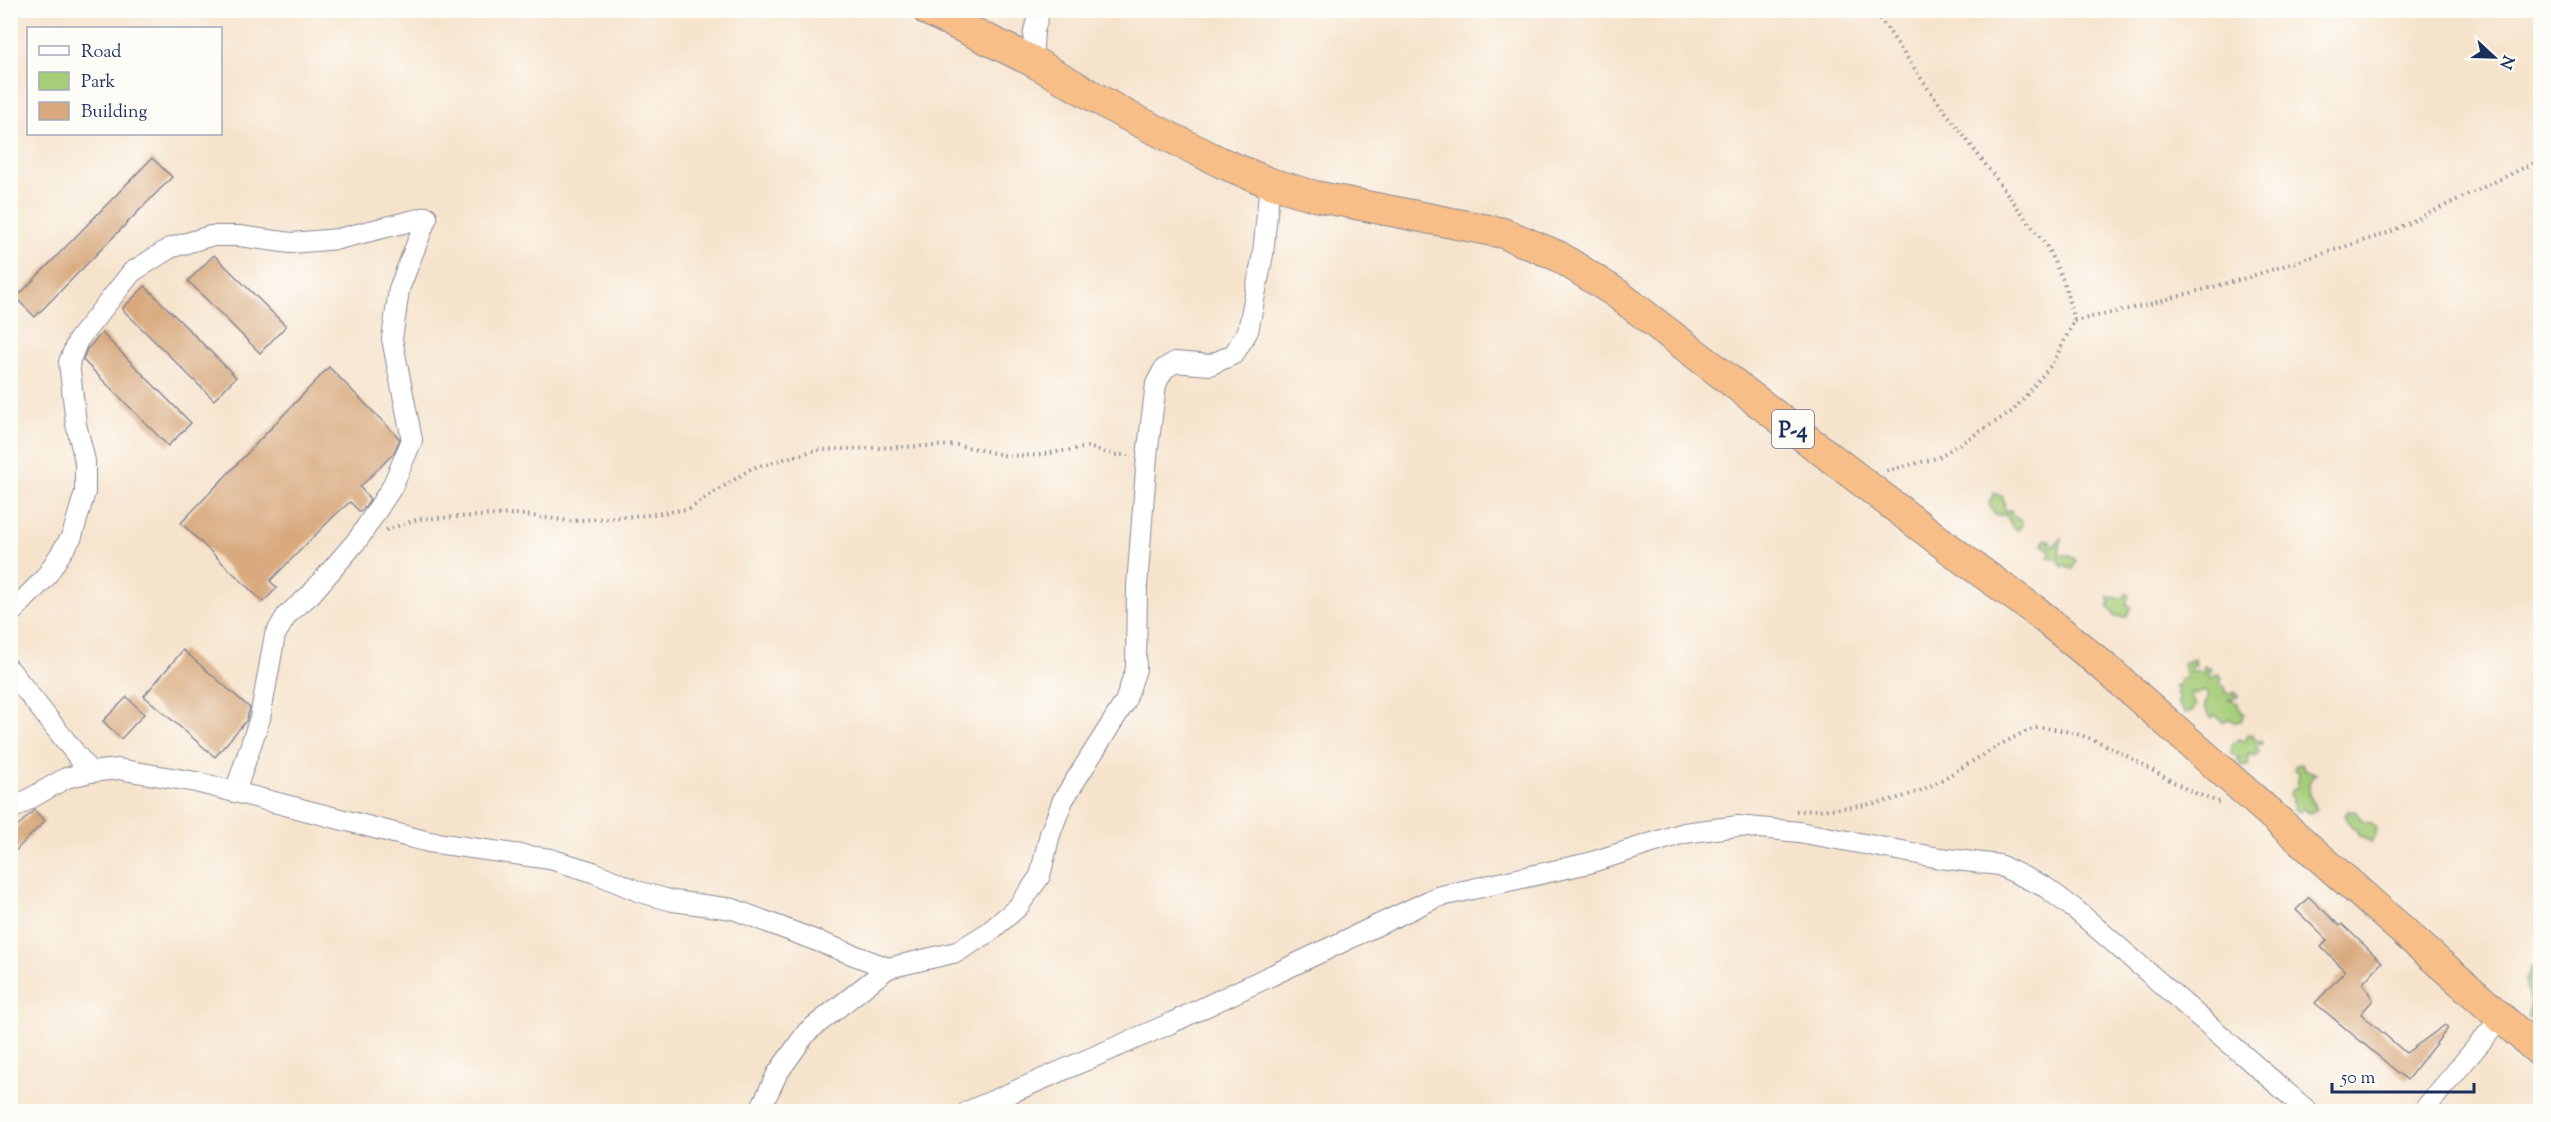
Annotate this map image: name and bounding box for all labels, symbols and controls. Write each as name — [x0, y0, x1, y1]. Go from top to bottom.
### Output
legend — [27, 27, 222, 135]
north arrow — [2464, 27, 2524, 87]
text: Road — [81, 40, 121, 66]
text: N — [2492, 51, 2519, 72]
text: Park — [81, 70, 116, 96]
text: Building — [81, 100, 147, 126]
road number: P-4 — [1772, 410, 1814, 448]
scale bar — [2332, 1056, 2474, 1094]
text: 50 m — [2340, 1066, 2376, 1092]

